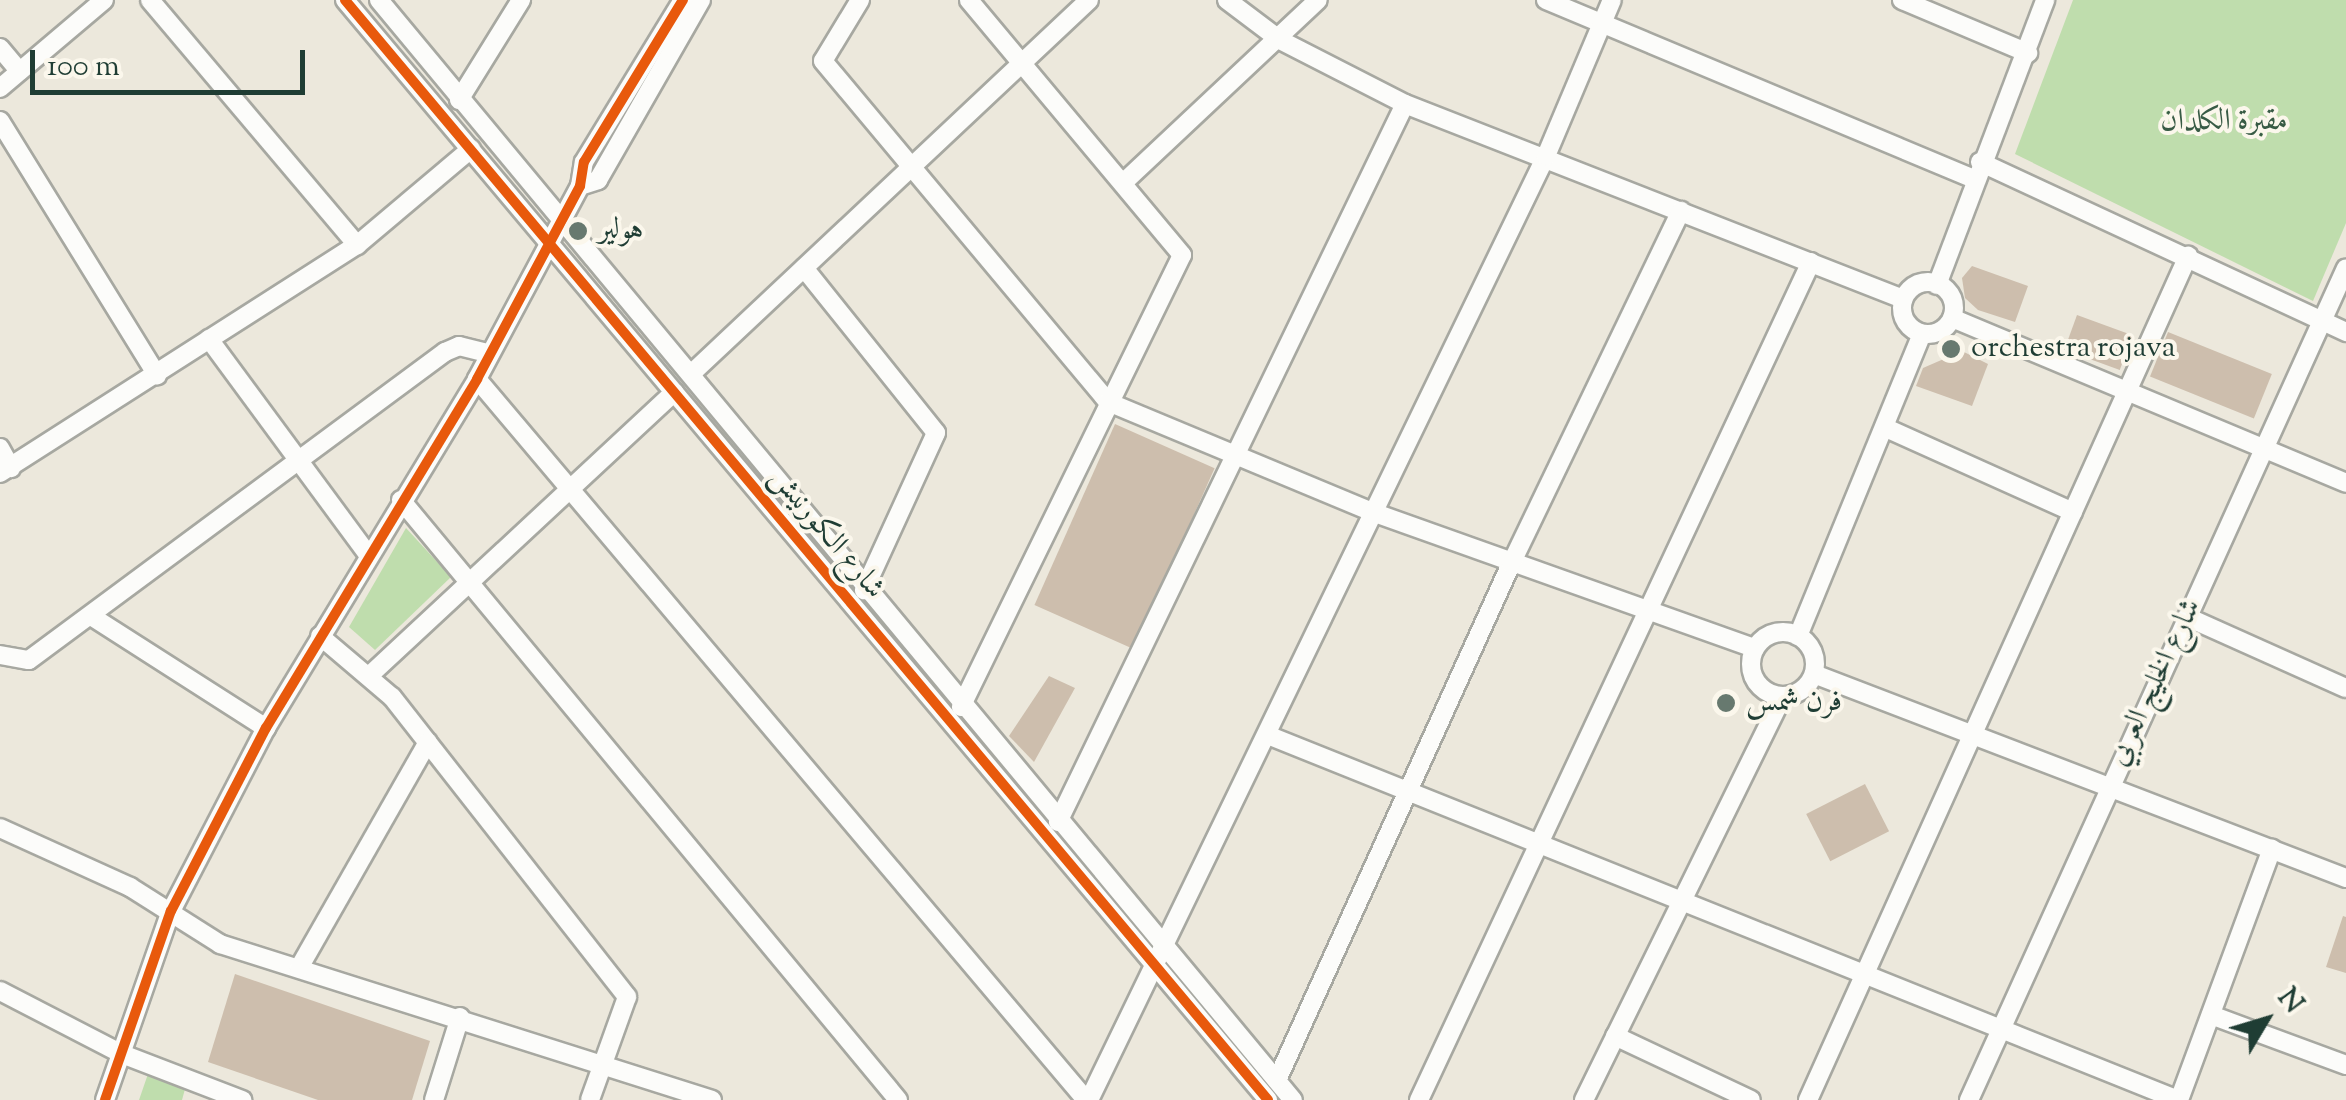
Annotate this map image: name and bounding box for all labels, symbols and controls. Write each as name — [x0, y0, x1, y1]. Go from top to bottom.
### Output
scale bar — [35, 30, 310, 92]
text: 100 m — [47, 46, 120, 89]
park label: مقبرة الكلدان — [2160, 104, 2288, 140]
place label: هولير — [598, 213, 644, 249]
marker: هولير — [567, 220, 589, 242]
place label: orchestra rojava — [1971, 331, 2176, 367]
marker: orchestra rojava — [1940, 338, 1962, 360]
street label: شارع الكورنيش — [761, 461, 891, 607]
street label: شارع الخليج العربي — [2102, 594, 2210, 772]
place label: فرن شمس — [1746, 685, 1842, 721]
marker: فرن شمس — [1715, 692, 1737, 714]
north arrow — [2216, 970, 2316, 1070]
text: N — [2267, 980, 2312, 1023]

